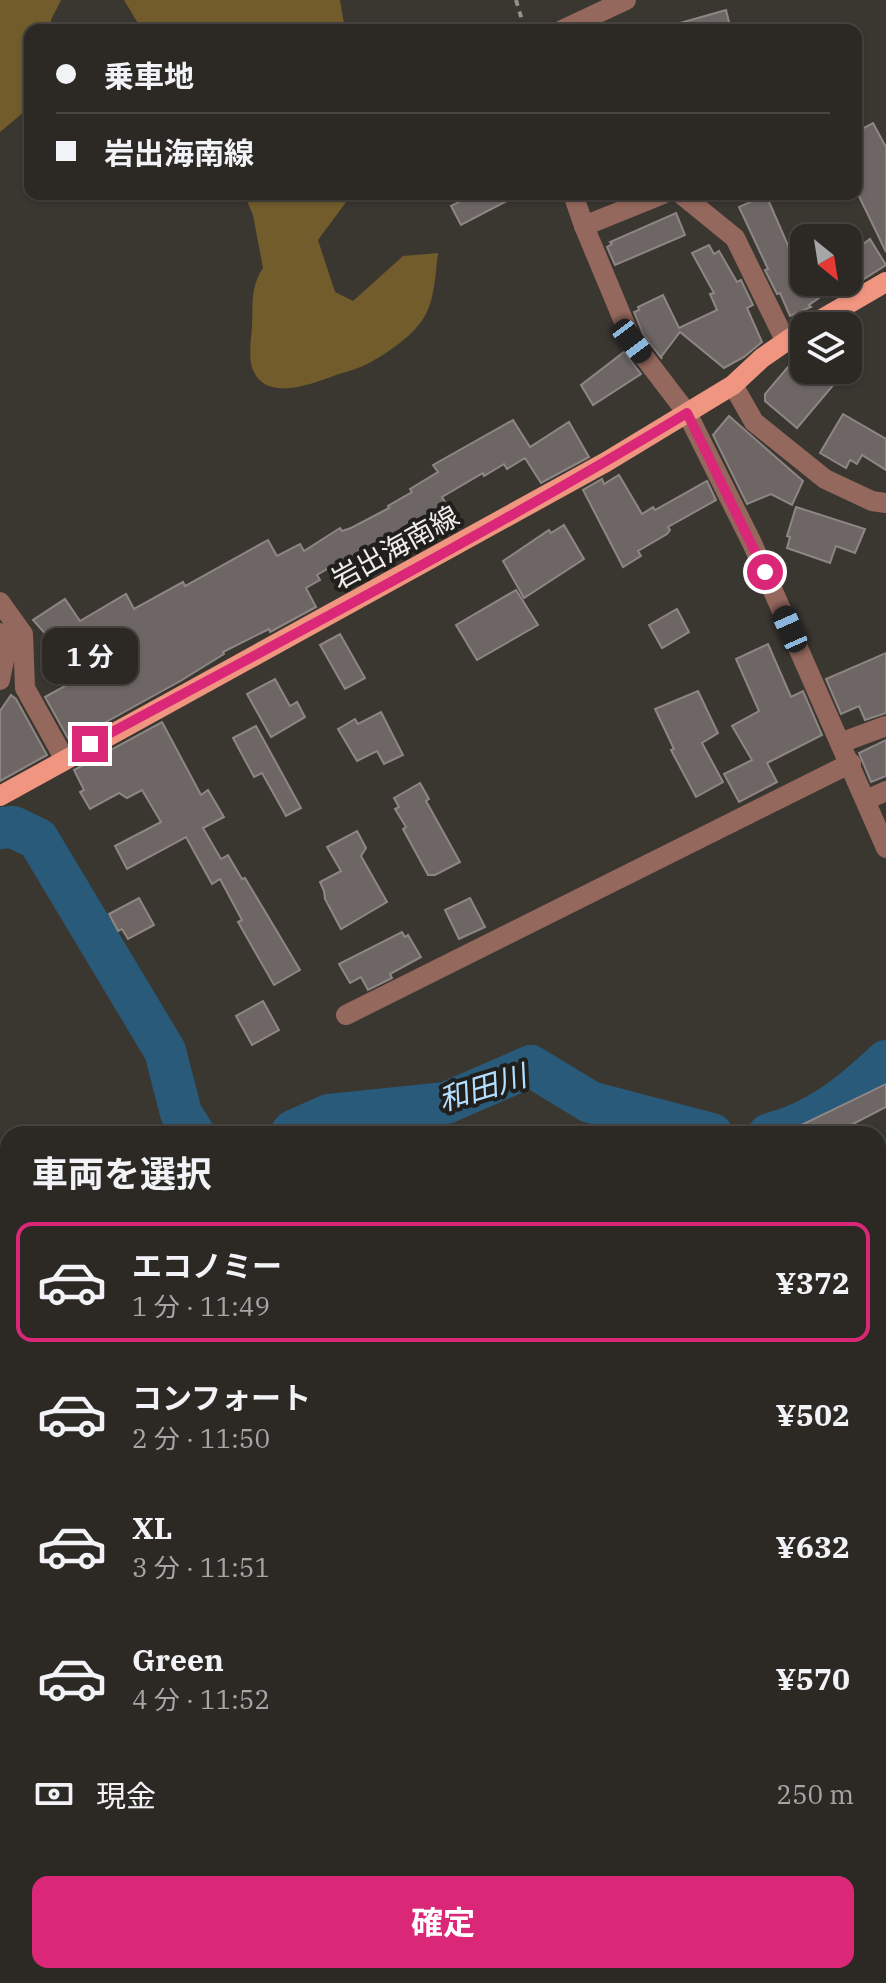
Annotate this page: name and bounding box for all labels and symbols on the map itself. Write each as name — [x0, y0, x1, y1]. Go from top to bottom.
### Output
north arrow — [790, 224, 862, 296]
car — [608, 315, 656, 367]
street label: 岩出海南線 — [325, 497, 465, 597]
route start — [747, 554, 783, 590]
car — [769, 602, 811, 656]
callout: 1 分 — [42, 628, 138, 684]
route end — [72, 726, 108, 762]
water label: 和田川 — [433, 1054, 534, 1119]

